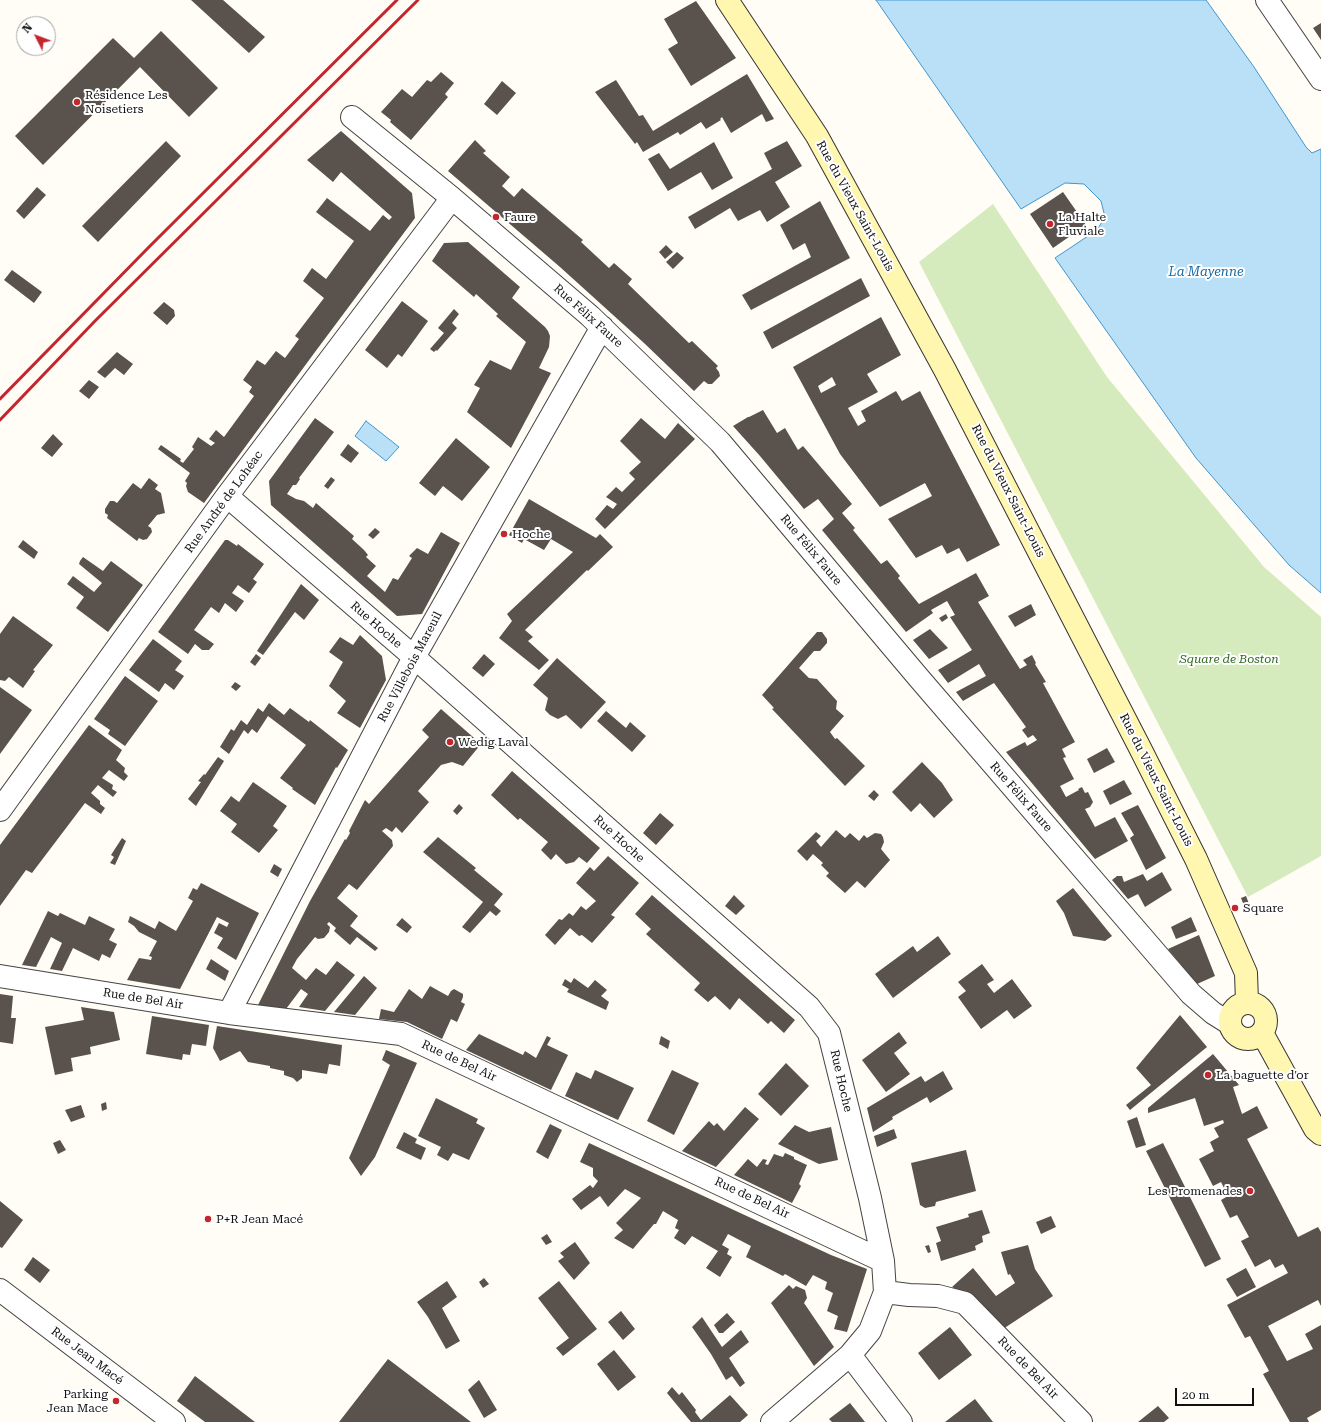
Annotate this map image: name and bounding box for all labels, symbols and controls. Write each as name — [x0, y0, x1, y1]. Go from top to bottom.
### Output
north arrow — [16, 16, 56, 56]
text: N — [20, 21, 35, 36]
place label: Résidence Les Noisetiers — [85, 88, 167, 116]
marker: Résidence Les Noisetiers — [72, 97, 82, 107]
street label: Rue du Vieux Saint-Louis — [813, 138, 897, 274]
place label: Faure — [504, 210, 536, 224]
place label: La Halte Fluviale — [1058, 210, 1106, 238]
marker: Faure — [491, 212, 501, 222]
marker: La Halte Fluviale — [1045, 219, 1055, 229]
water label: La Mayenne — [1168, 264, 1244, 280]
street label: Rue Félix Faure — [551, 281, 625, 351]
street label: Rue du Vieux Saint-Louis — [968, 422, 1048, 560]
street label: Rue André de Lohéac — [182, 448, 266, 556]
street label: Rue Félix Faure — [777, 512, 845, 588]
place label: Hoche — [512, 527, 550, 541]
marker: Hoche — [499, 529, 509, 539]
street label: Rue Hoche — [347, 599, 405, 651]
street label: Rue Villebois Mareuil — [375, 609, 445, 725]
park label: Square de Boston — [1179, 652, 1279, 666]
street label: Rue du Vieux Saint-Louis — [1116, 711, 1196, 849]
place label: Wedig Laval — [458, 735, 528, 749]
marker: Wedig Laval — [445, 737, 455, 747]
street label: Rue Félix Faure — [987, 759, 1055, 835]
street label: Rue Hoche — [591, 812, 647, 866]
place label: Square — [1243, 901, 1284, 915]
marker: Square — [1230, 903, 1240, 913]
street label: Rue de Bel Air — [102, 986, 184, 1012]
street label: Rue de Bel Air — [419, 1037, 499, 1085]
street label: Rue Hoche — [827, 1048, 855, 1114]
place label: La baguette d'or — [1216, 1068, 1309, 1082]
marker: La baguette d'or — [1203, 1070, 1213, 1080]
street label: Rue de Bel Air — [712, 1174, 792, 1222]
place label: Les Promenades — [1148, 1184, 1242, 1198]
marker: Les Promenades — [1245, 1186, 1255, 1196]
place label: P+R Jean Macé — [216, 1212, 303, 1226]
marker: P+R Jean Macé — [203, 1214, 213, 1224]
street label: Rue Jean Macé — [48, 1324, 126, 1388]
street label: Rue de Bel Air — [995, 1334, 1061, 1402]
scale bar — [1177, 1380, 1256, 1406]
place label: Parking Jean Mace — [47, 1387, 108, 1415]
text: 20 m — [1182, 1388, 1209, 1402]
marker: Parking Jean Mace — [111, 1396, 121, 1406]

